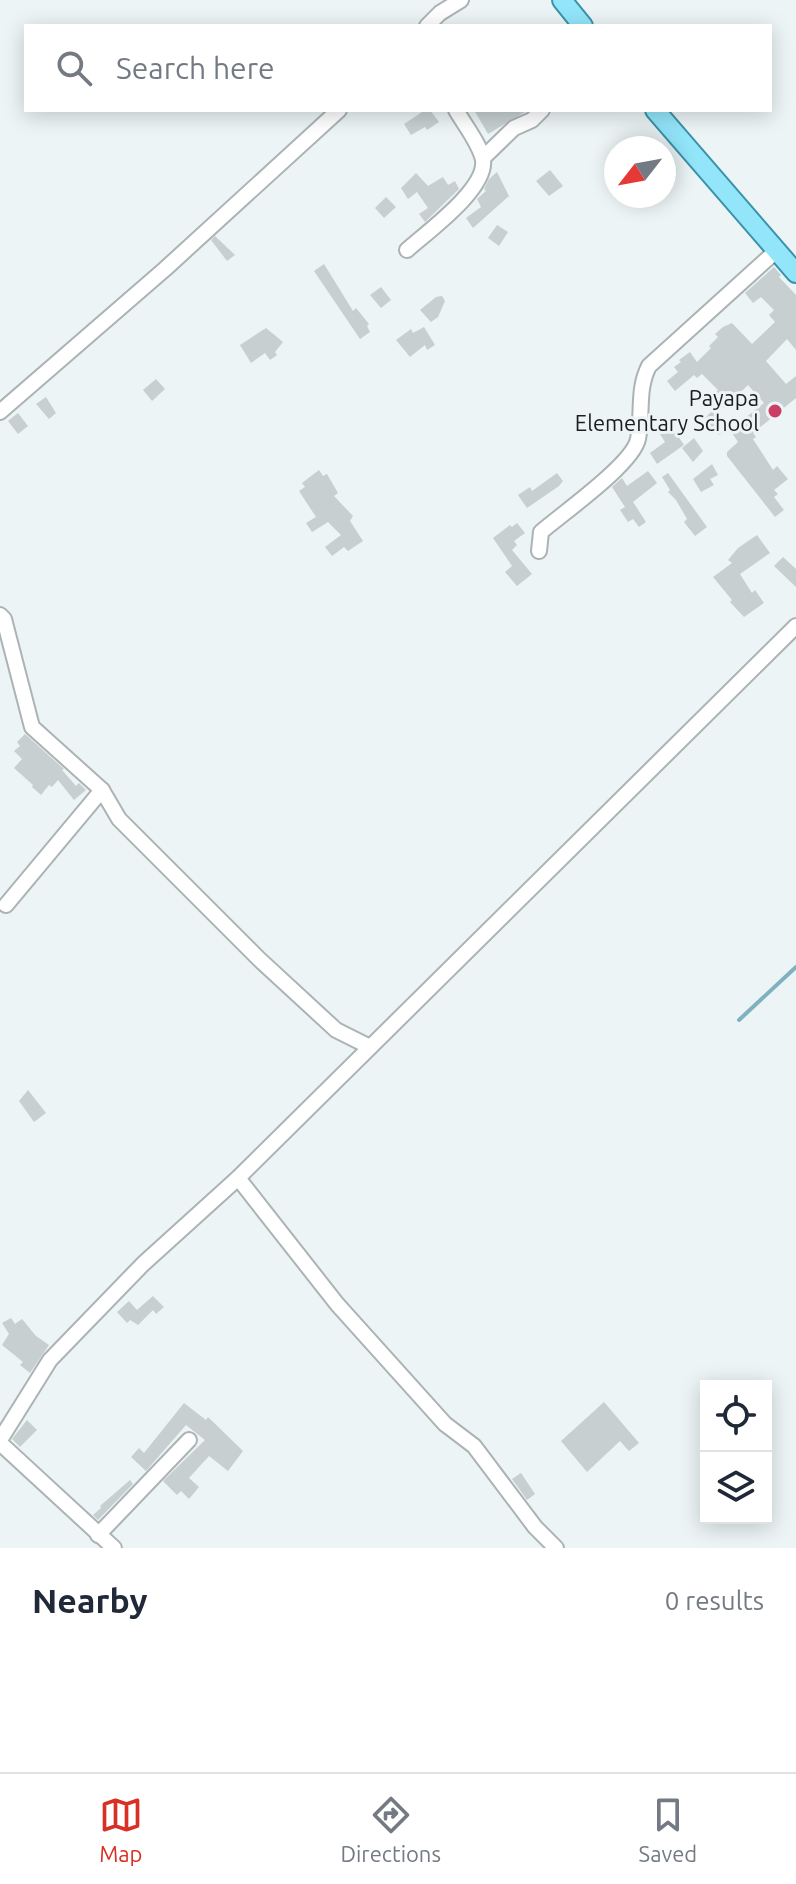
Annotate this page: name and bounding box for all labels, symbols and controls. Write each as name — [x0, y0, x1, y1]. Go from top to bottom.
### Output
search box — [24, 24, 772, 112]
icon: search — [52, 46, 96, 90]
text: Search here — [116, 51, 275, 85]
north arrow — [604, 136, 676, 208]
place label: Payapa Elementary School — [575, 385, 759, 435]
marker: Payapa Elementary School — [766, 402, 784, 420]
map controls — [700, 1380, 772, 1524]
button: locate — [700, 1380, 772, 1452]
button: layers — [700, 1452, 772, 1524]
text: Nearby — [32, 1581, 147, 1619]
text: 0 results — [665, 1586, 764, 1615]
tab: Map — [99, 1793, 143, 1866]
tab: Directions — [340, 1793, 441, 1866]
tab: Saved — [639, 1793, 697, 1866]

